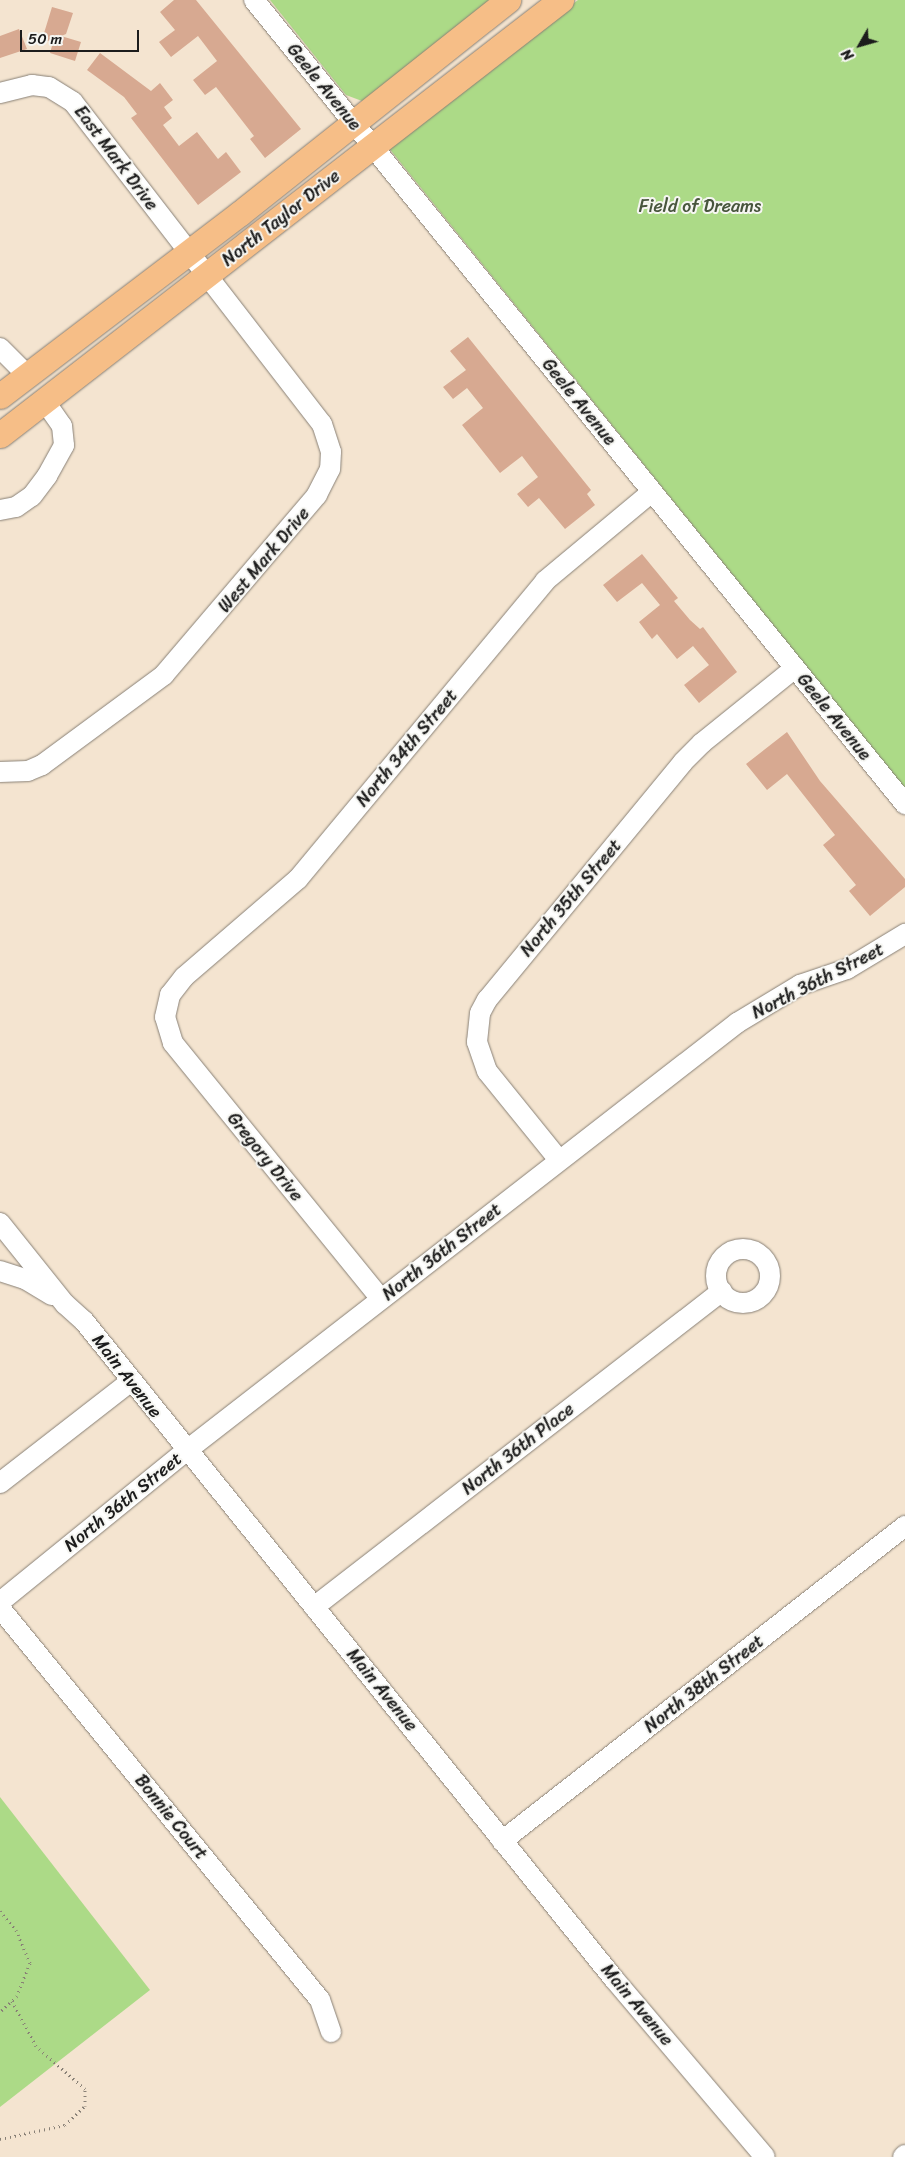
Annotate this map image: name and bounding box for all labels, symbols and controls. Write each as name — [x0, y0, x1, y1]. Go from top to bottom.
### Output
scale bar — [22, 20, 141, 52]
north arrow — [835, 20, 885, 70]
text: 50 m — [28, 26, 62, 52]
street label: Geele Avenue — [282, 39, 366, 135]
text: N — [835, 43, 861, 66]
street label: East Mark Drive — [69, 101, 163, 215]
street label: North Taylor Drive — [217, 165, 345, 271]
park label: Field of Dreams — [639, 195, 761, 217]
street label: Geele Avenue — [537, 354, 621, 450]
street label: West Mark Drive — [214, 503, 314, 617]
street label: Geele Avenue — [792, 669, 876, 765]
street label: North 34th Street — [352, 685, 462, 811]
street label: North 35th Street — [516, 835, 626, 961]
street label: North 36th Street — [748, 938, 888, 1024]
street label: Gregory Drive — [223, 1108, 307, 1206]
street label: North 36th Street — [378, 1199, 506, 1305]
street label: Main Avenue — [88, 1330, 166, 1422]
street label: North 36th Place — [458, 1399, 578, 1499]
street label: North 36th Street — [60, 1448, 186, 1556]
street label: North 38th Street — [640, 1631, 768, 1737]
street label: Main Avenue — [342, 1644, 422, 1736]
street label: Bonnie Court — [130, 1770, 212, 1864]
street label: Main Avenue — [596, 1960, 678, 2050]

